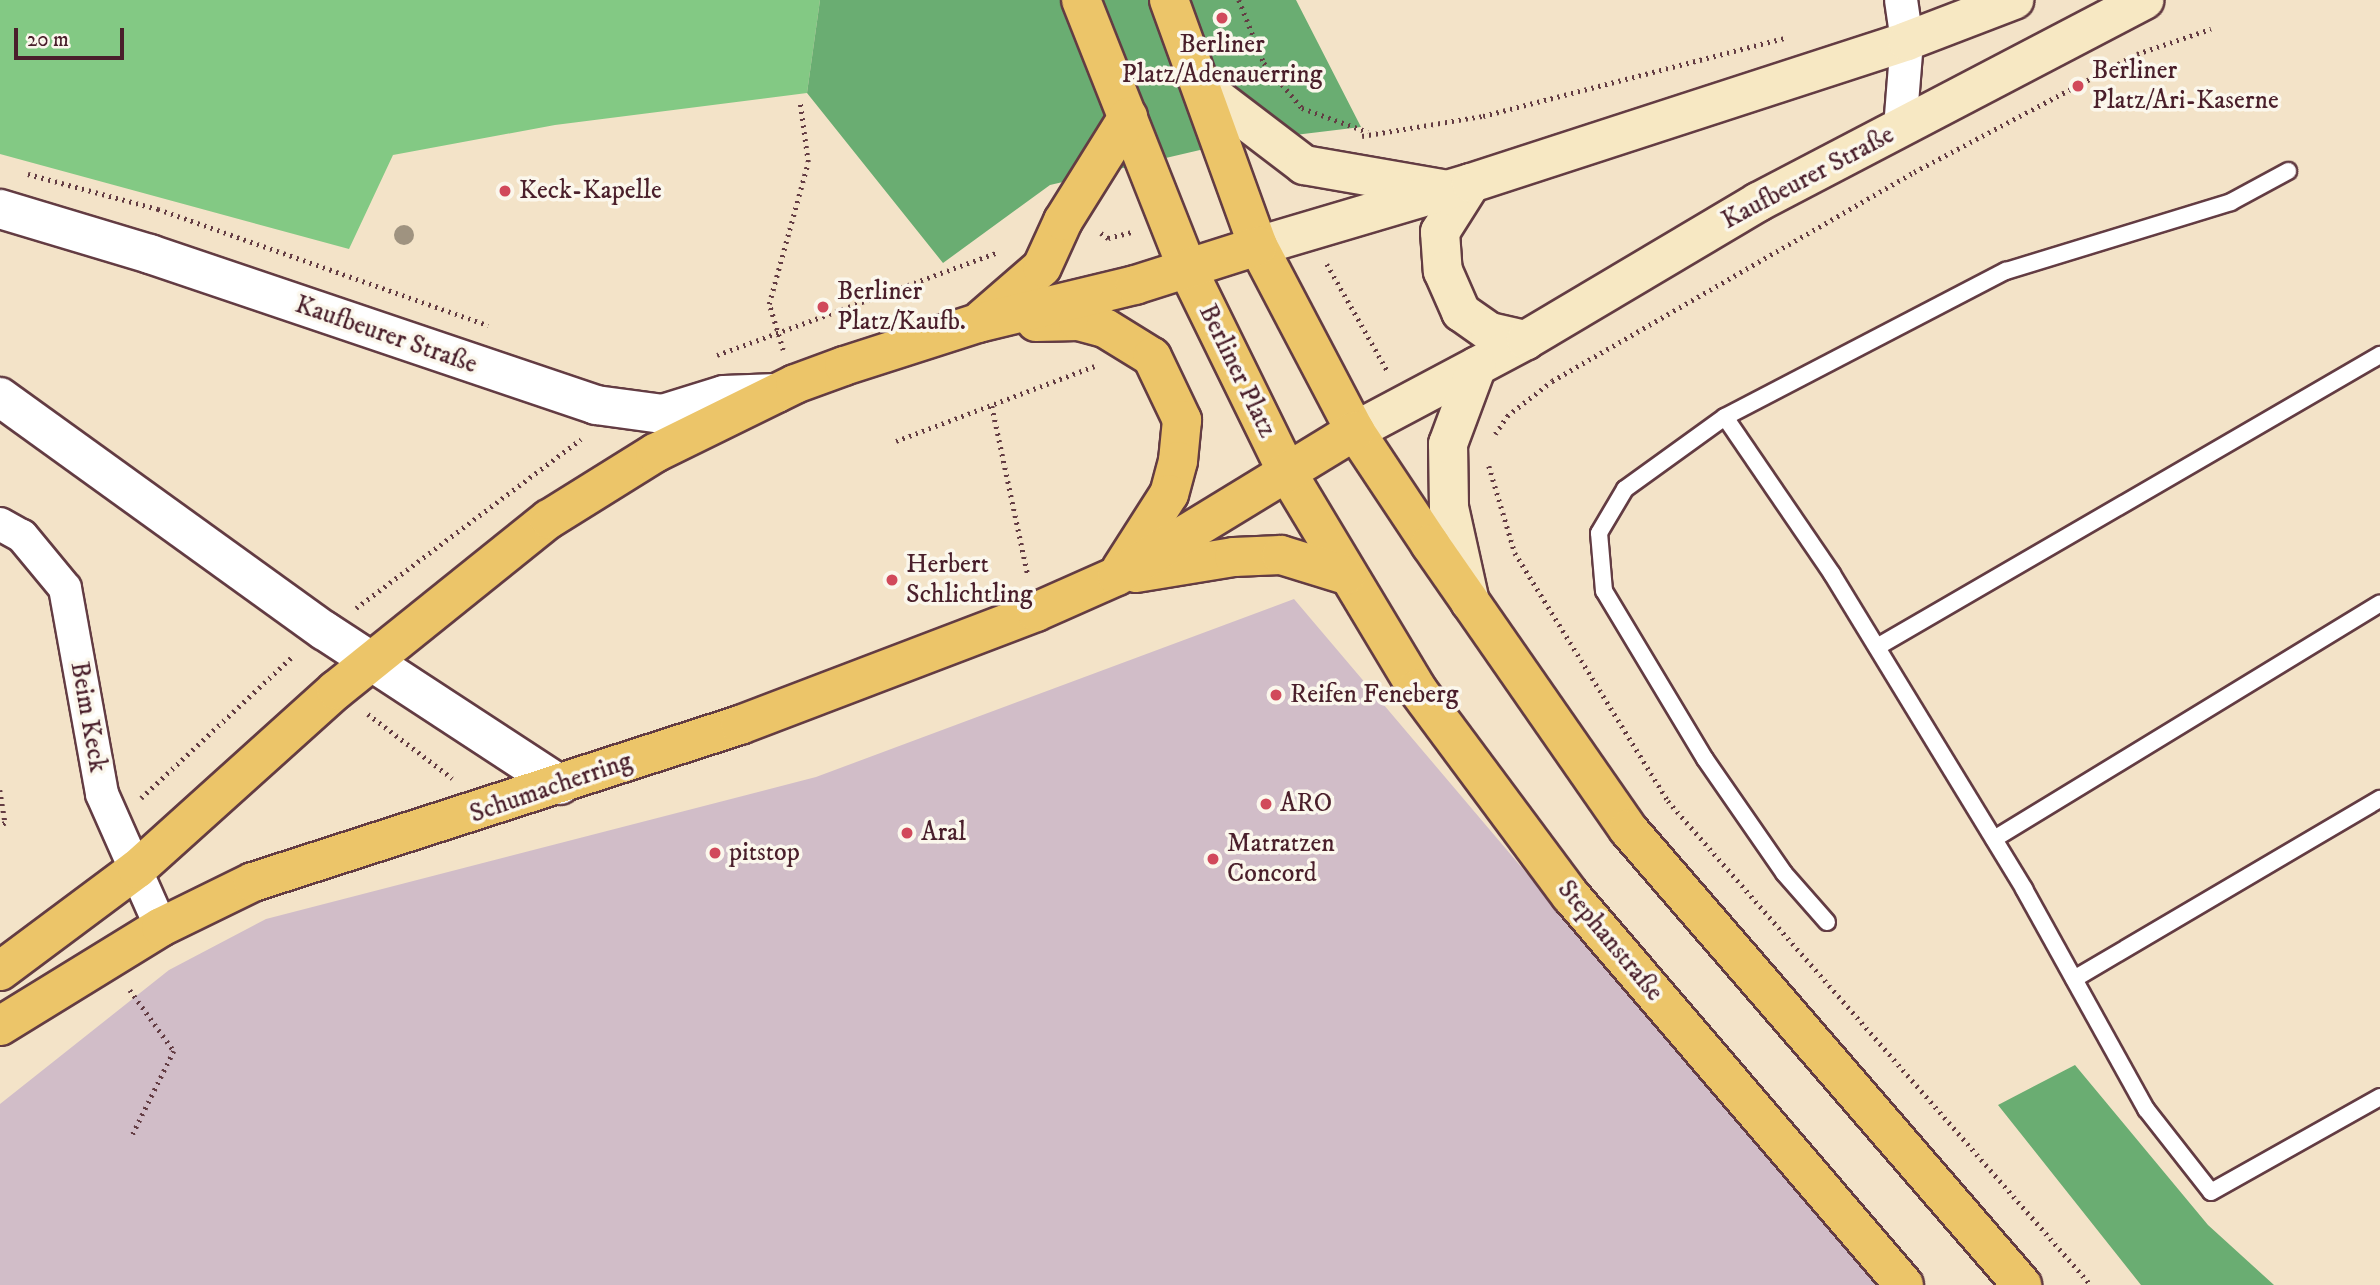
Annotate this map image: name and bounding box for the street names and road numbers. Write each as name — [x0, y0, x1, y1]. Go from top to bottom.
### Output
street label: Kaufbeurer Straße — [1717, 120, 1899, 236]
street label: Kaufbeurer Straße — [291, 289, 481, 381]
street label: Berliner Platz — [1191, 299, 1283, 443]
street label: Beim Keck — [63, 659, 113, 775]
street label: Schumacherring — [466, 746, 636, 830]
street label: Stephanstraße — [1550, 874, 1670, 1008]

